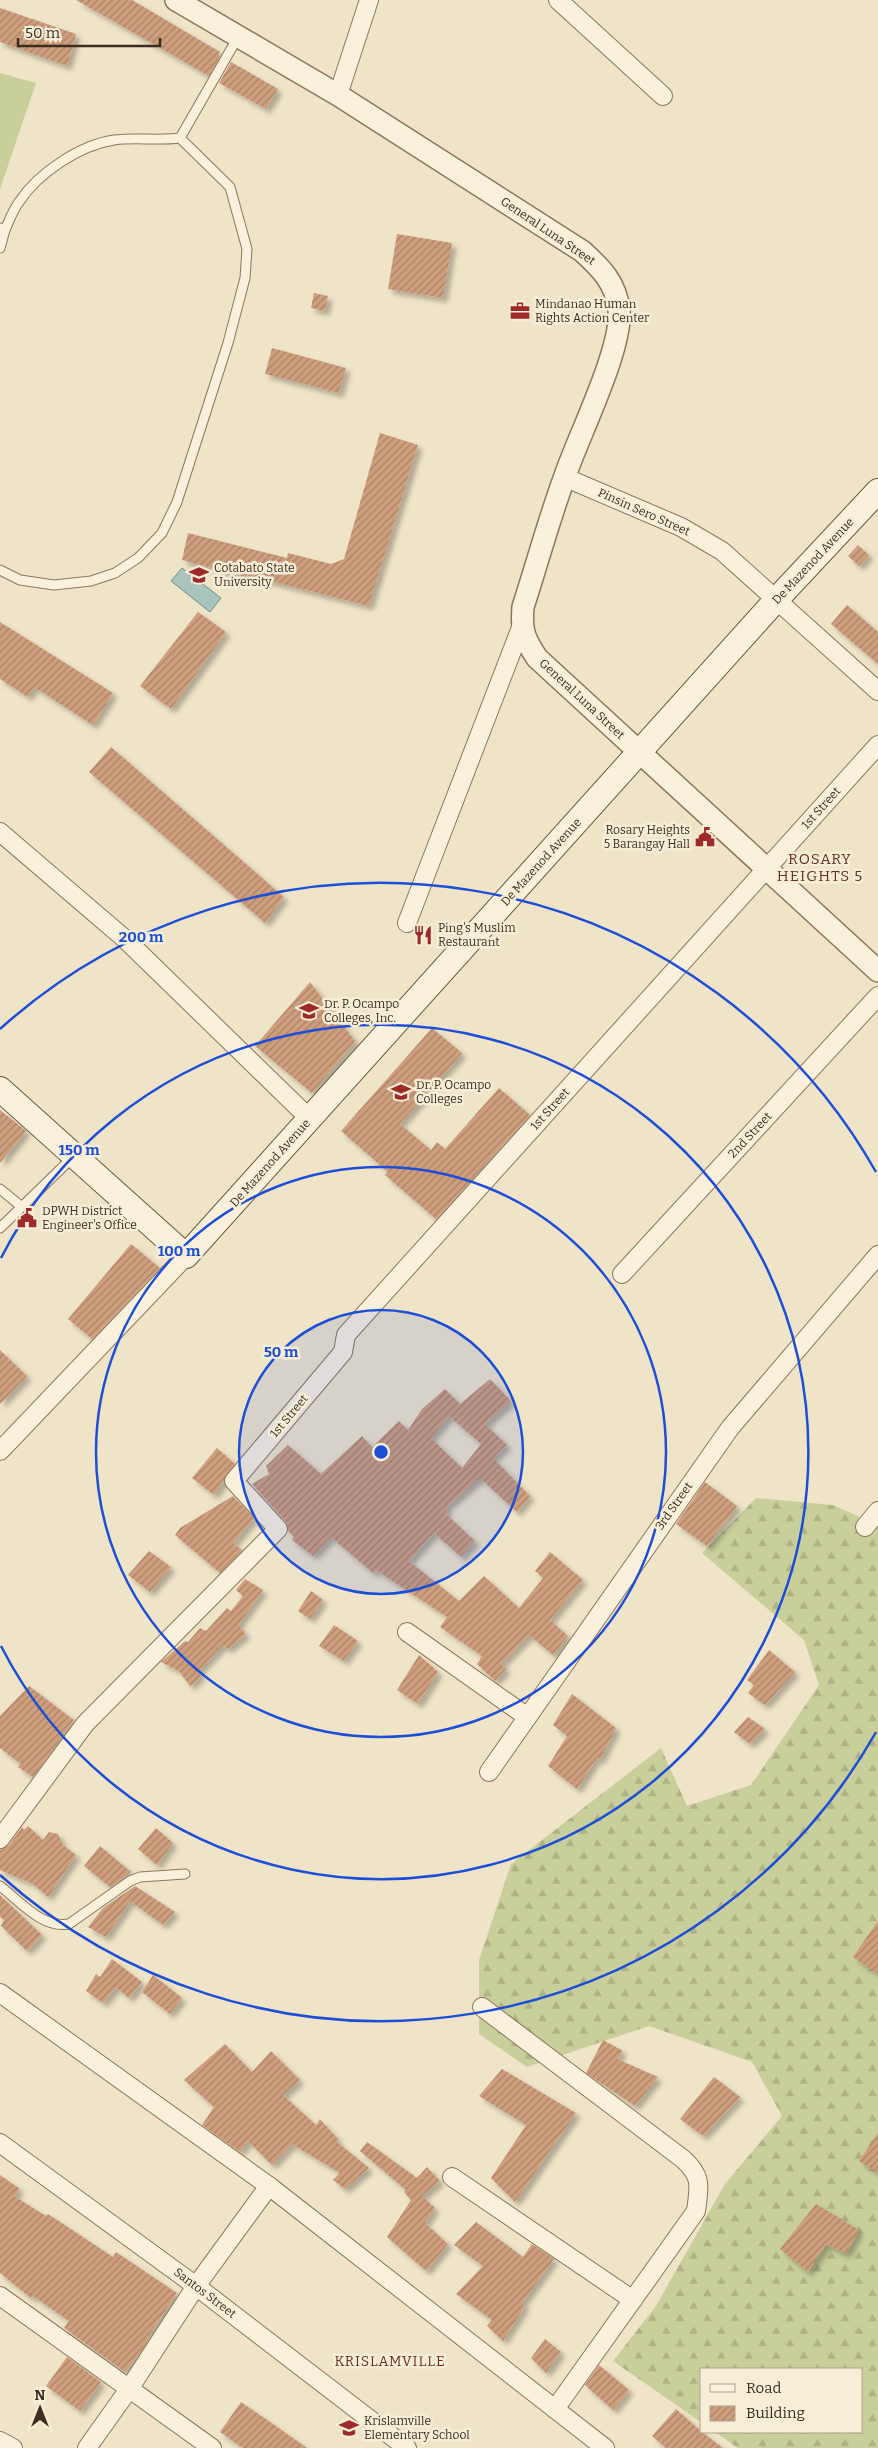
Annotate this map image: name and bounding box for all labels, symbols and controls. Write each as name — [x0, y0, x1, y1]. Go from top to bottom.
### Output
scale bar — [18, 15, 160, 47]
text: 50 m — [25, 24, 61, 42]
street label: General Luna Street — [498, 194, 599, 268]
place label: Mindanao Human Rights Action Center — [535, 297, 650, 325]
office icon: Mindanao Human Rights Action Center — [509, 300, 531, 322]
street label: Pinsin Sero Street — [596, 485, 693, 539]
street label: De Mazenod Avenue — [769, 515, 857, 607]
place label: Cotabato State University — [214, 561, 295, 589]
school or university icon: Cotabato State University — [188, 564, 210, 586]
street label: General Luna Street — [537, 656, 628, 742]
street label: 1st Street — [799, 784, 844, 832]
street label: De Mazenod Avenue — [498, 815, 584, 909]
place label: Rosary Heights 5 Barangay Hall — [604, 823, 691, 851]
public building icon: Rosary Heights 5 Barangay Hall — [694, 826, 716, 848]
district label: ROSARY HEIGHTS 5 — [777, 850, 863, 885]
place label: Ping's Muslim Restaurant — [438, 921, 516, 949]
restaurant icon: Ping's Muslim Restaurant — [412, 924, 434, 946]
text: 200 m — [119, 928, 164, 946]
place label: Dr. P. Ocampo Colleges, Inc. — [324, 997, 399, 1025]
school or university icon: Dr. P. Ocampo Colleges, Inc. — [298, 1000, 320, 1022]
place label: Dr. P. Ocampo Colleges — [416, 1078, 491, 1106]
school or university icon: Dr. P. Ocampo Colleges — [390, 1081, 412, 1103]
street label: 1st Street — [528, 1085, 573, 1133]
street label: 2nd Street — [725, 1109, 775, 1161]
street label: De Mazenod Avenue — [227, 1116, 313, 1210]
text: 150 m — [58, 1141, 100, 1159]
place label: DPWH District Engineer's Office — [42, 1204, 137, 1232]
public building icon: DPWH District Engineer's Office — [16, 1207, 38, 1229]
text: 100 m — [158, 1242, 201, 1260]
text: 50 m — [264, 1343, 299, 1361]
street label: 1st Street — [267, 1391, 311, 1440]
centre of rings — [372, 1443, 390, 1461]
street label: 3rd Street — [652, 1479, 696, 1533]
street label: Santos Street — [171, 2265, 239, 2321]
district label: KRISLAMVILLE — [334, 2353, 446, 2370]
legend — [700, 2368, 863, 2433]
text: Road — [746, 2379, 781, 2397]
north arrow — [15, 2383, 65, 2433]
text: N — [35, 2387, 46, 2404]
text: Building — [746, 2404, 805, 2422]
place label: Krislamville Elementary School — [364, 2414, 470, 2442]
school or university icon: Krislamville Elementary School — [338, 2417, 360, 2439]

